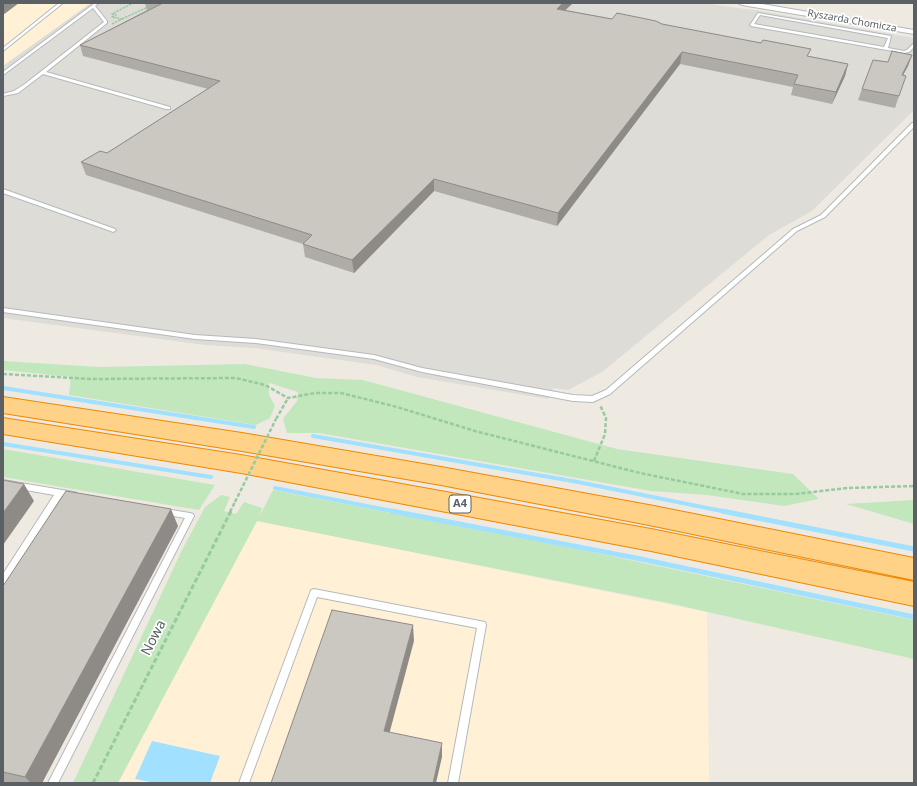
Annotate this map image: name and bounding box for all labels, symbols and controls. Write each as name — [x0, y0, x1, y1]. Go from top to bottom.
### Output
street label: Ryszarda Chomicza — [806, 7, 898, 35]
road number: A4 — [449, 495, 471, 513]
street label: Nowa — [138, 617, 170, 659]

